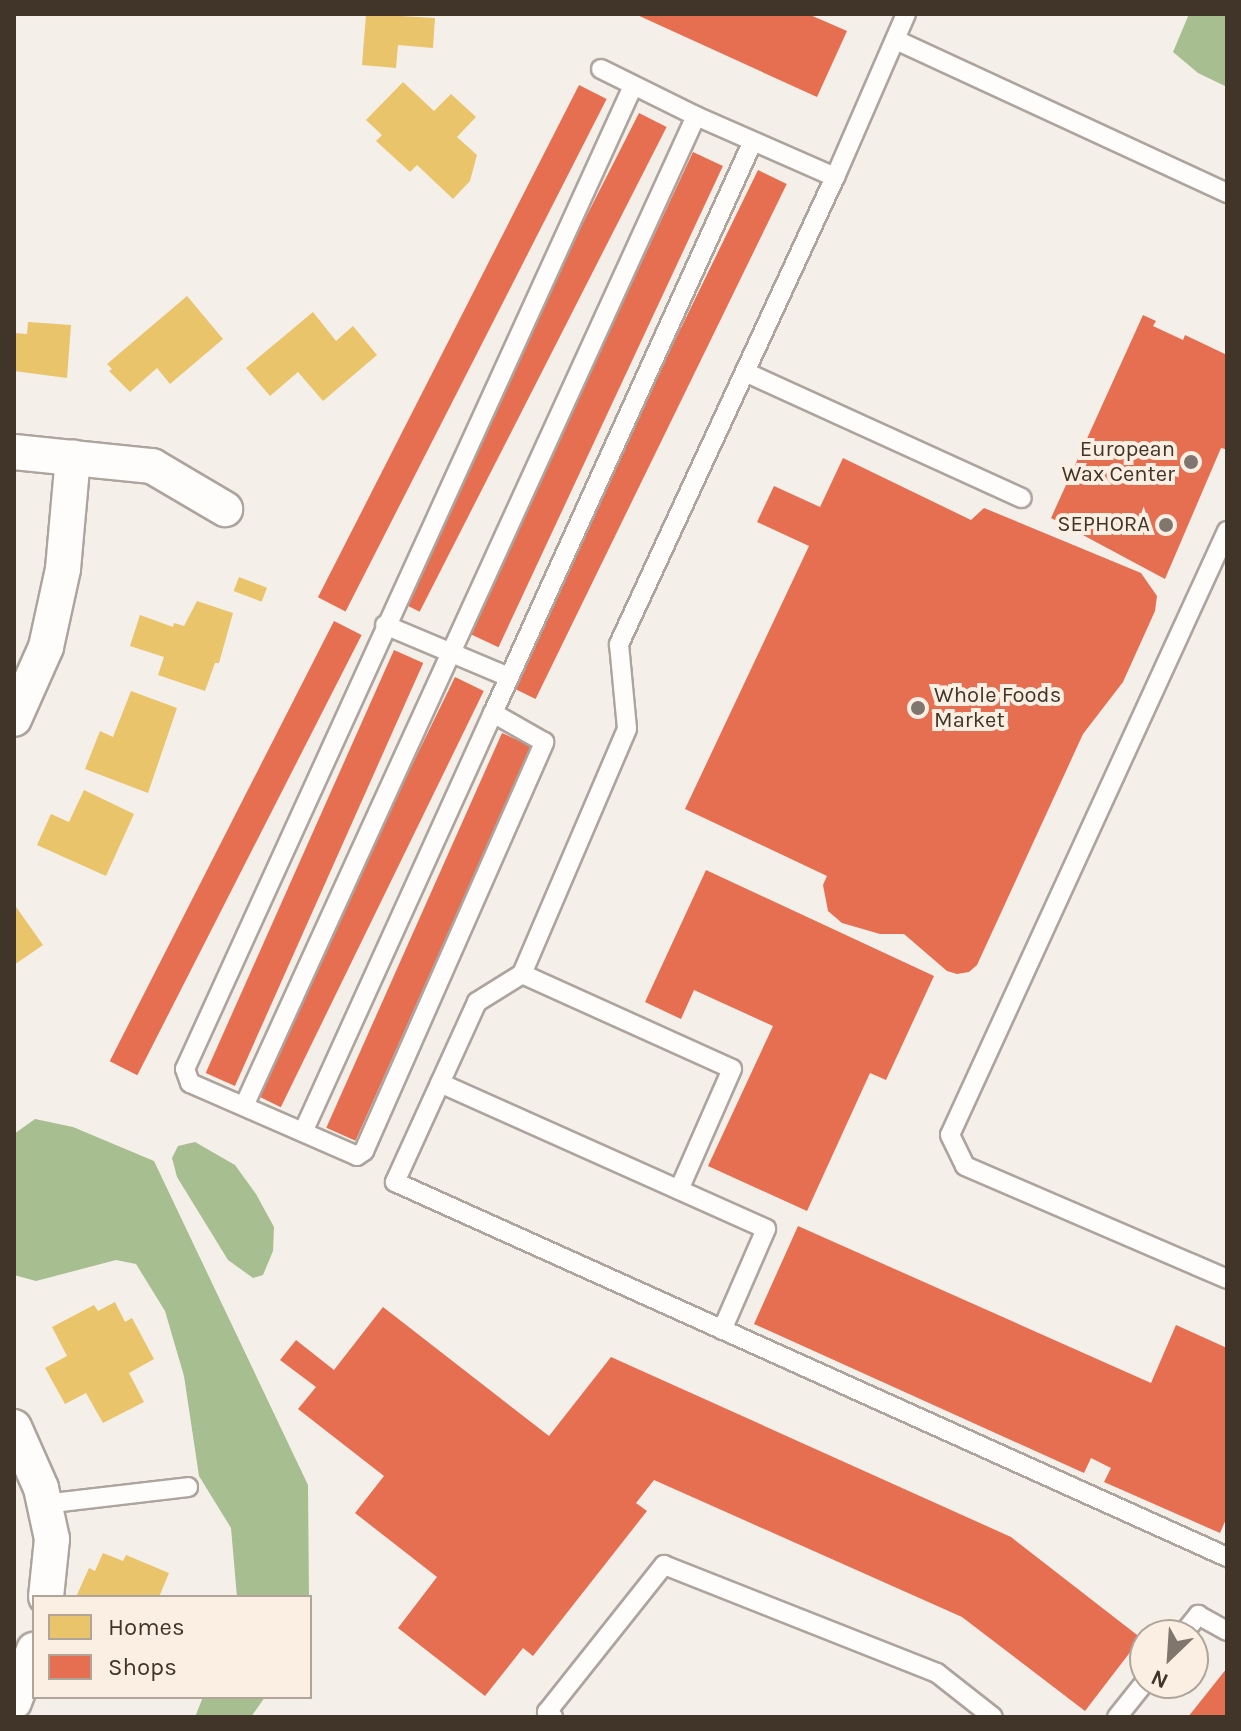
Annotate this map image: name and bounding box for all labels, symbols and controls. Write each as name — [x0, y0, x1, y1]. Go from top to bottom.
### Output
place label: European Wax Center — [1062, 436, 1175, 488]
marker: European Wax Center — [1182, 453, 1200, 471]
place label: SEPHORA — [1057, 512, 1150, 538]
marker: SEPHORA — [1157, 516, 1175, 534]
place label: Whole Foods Market — [934, 682, 1061, 734]
marker: Whole Foods Market — [909, 699, 927, 717]
legend — [32, 1595, 312, 1699]
text: Homes — [108, 1613, 185, 1641]
north arrow — [1129, 1619, 1209, 1699]
text: Shops — [108, 1653, 177, 1681]
text: N — [1147, 1664, 1172, 1694]

